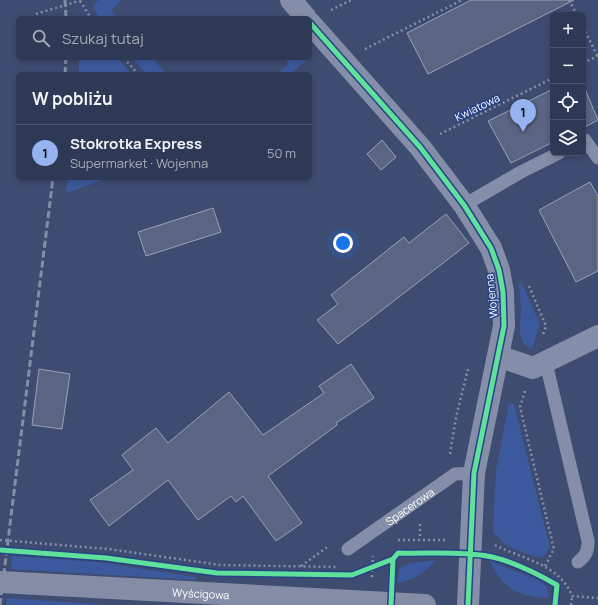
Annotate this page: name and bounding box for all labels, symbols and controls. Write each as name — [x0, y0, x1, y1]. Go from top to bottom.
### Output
map controls — [550, 12, 586, 156]
button: + — [550, 12, 586, 48]
search box — [16, 16, 312, 60]
icon: search — [30, 27, 52, 49]
text: Szukaj tutaj — [62, 28, 144, 49]
button: − — [550, 48, 586, 84]
button: locate — [550, 84, 586, 120]
text: W pobliżu — [32, 87, 113, 110]
street label: Kwiatowa — [452, 90, 502, 124]
pin: 1 — [510, 99, 536, 132]
button: layers — [550, 120, 586, 156]
text: Stokrotka Express — [70, 133, 202, 154]
text: 1 — [42, 144, 48, 162]
text: 50 m — [267, 144, 296, 162]
text: Supermarket · Wojenna — [70, 154, 208, 172]
your location — [333, 233, 353, 253]
street label: Wojenna — [481, 273, 501, 319]
street label: Spacerowa — [382, 484, 437, 528]
street label: Wyścigowa — [172, 584, 230, 602]

